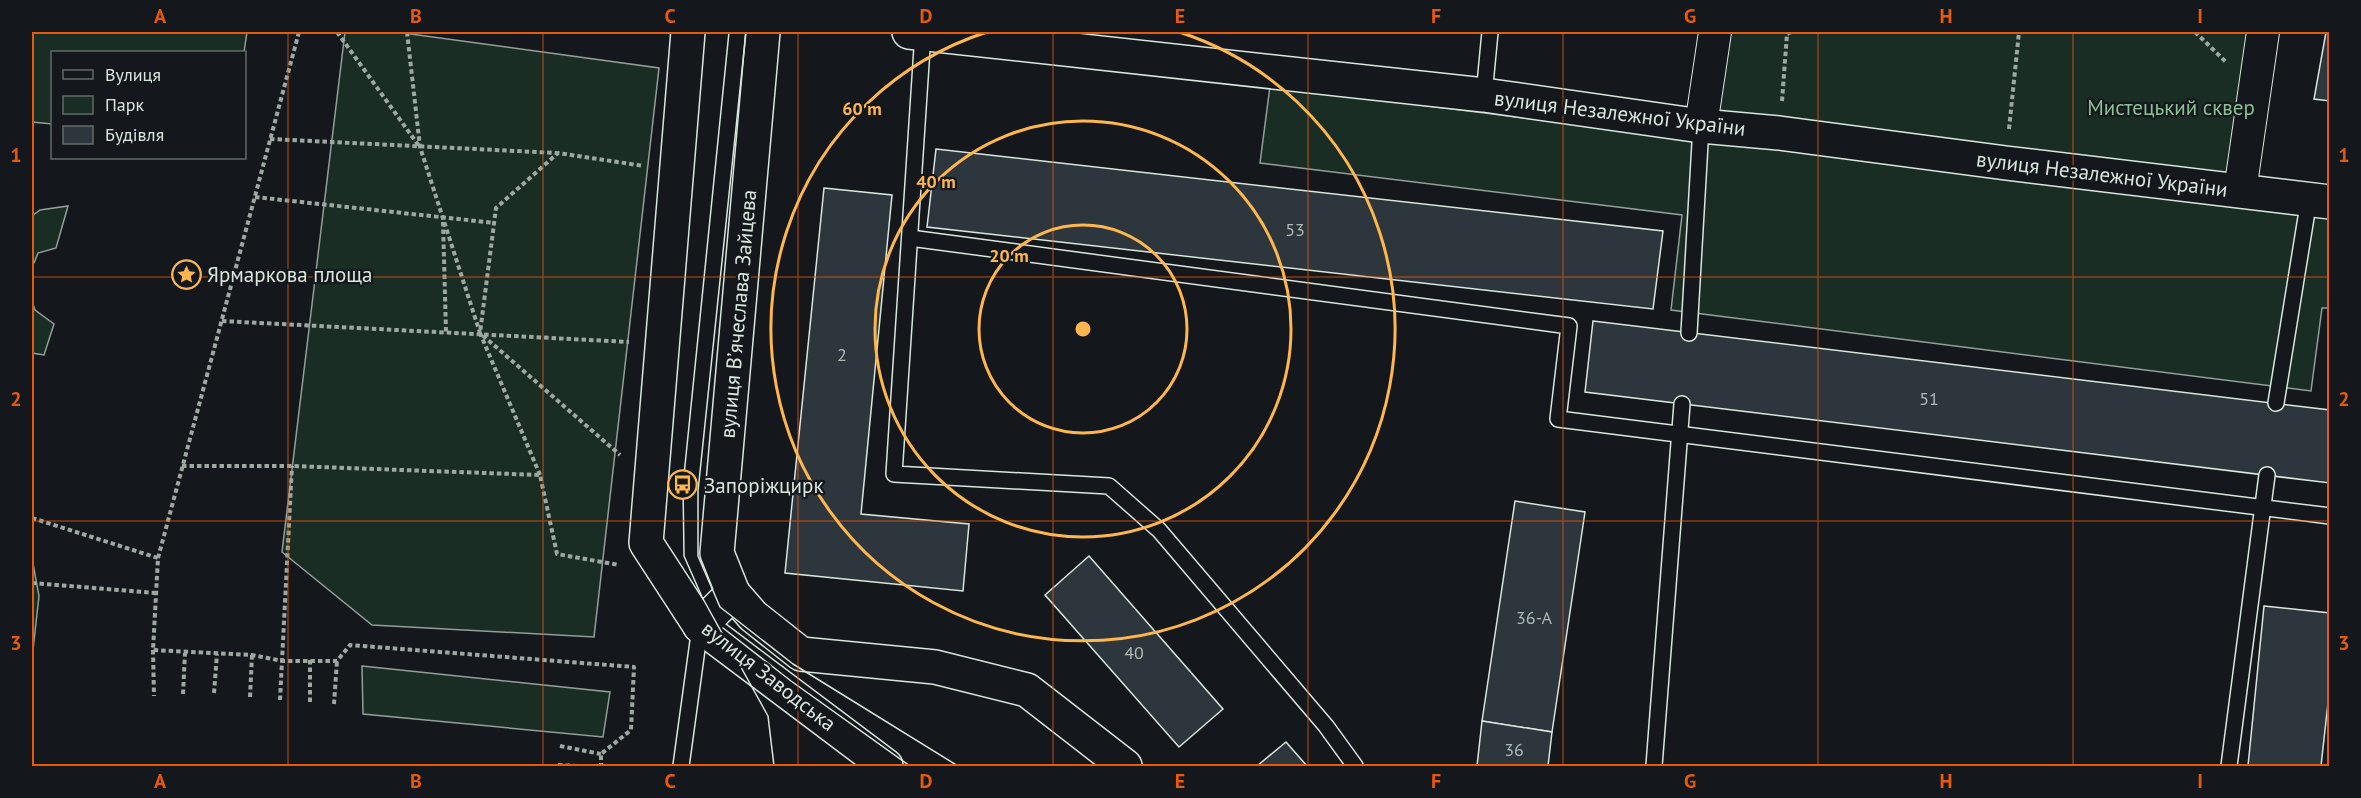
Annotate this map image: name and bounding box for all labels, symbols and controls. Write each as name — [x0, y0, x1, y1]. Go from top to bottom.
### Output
text: A — [154, 3, 167, 29]
text: B — [410, 3, 422, 29]
text: C — [664, 3, 676, 29]
text: D — [920, 3, 933, 29]
text: E — [1175, 3, 1185, 29]
text: F — [1431, 3, 1441, 29]
text: G — [1684, 3, 1696, 29]
text: H — [1939, 3, 1953, 29]
text: I — [2197, 3, 2203, 29]
legend — [51, 51, 246, 159]
text: Вулиця — [105, 63, 161, 86]
street label: вулиця Незалежної України — [1493, 84, 1747, 142]
text: Парк — [105, 93, 145, 116]
park label: Мистецький сквер — [2087, 94, 2255, 121]
text: 60 m — [842, 97, 882, 120]
text: Будівля — [105, 123, 164, 146]
text: 1 — [10, 142, 22, 168]
text: 1 — [2338, 142, 2350, 168]
street label: вулиця Незалежної України — [1975, 145, 2229, 203]
text: 40 m — [916, 170, 956, 193]
street label: вулиця Вʼячеслава Зайцева — [714, 189, 762, 439]
house number: 53 — [1285, 218, 1305, 241]
text: 20 m — [989, 244, 1029, 267]
place icon: Ярмаркова площа — [170, 258, 202, 290]
place label: Ярмаркова площа — [207, 261, 372, 288]
centre of rings — [1073, 319, 1093, 339]
house number: 2 — [837, 343, 847, 366]
text: 2 — [10, 386, 22, 412]
text: 2 — [2338, 386, 2350, 412]
house number: 51 — [1919, 387, 1939, 410]
bus stop icon: Запоріжцирк — [667, 469, 699, 501]
place label: Запоріжцирк — [704, 472, 823, 499]
house number: 36-А — [1516, 606, 1552, 629]
street label: вулиця Заводська — [696, 615, 842, 737]
text: 3 — [10, 630, 22, 656]
text: 3 — [2338, 630, 2350, 656]
house number: 40 — [1124, 641, 1144, 664]
house number: 36 — [1504, 738, 1524, 761]
text: A — [154, 768, 167, 794]
text: B — [410, 768, 422, 794]
text: C — [664, 768, 676, 794]
text: D — [920, 768, 933, 794]
text: E — [1175, 768, 1185, 794]
text: F — [1431, 768, 1441, 794]
text: G — [1684, 768, 1696, 794]
text: H — [1939, 768, 1953, 794]
text: I — [2197, 768, 2203, 794]

